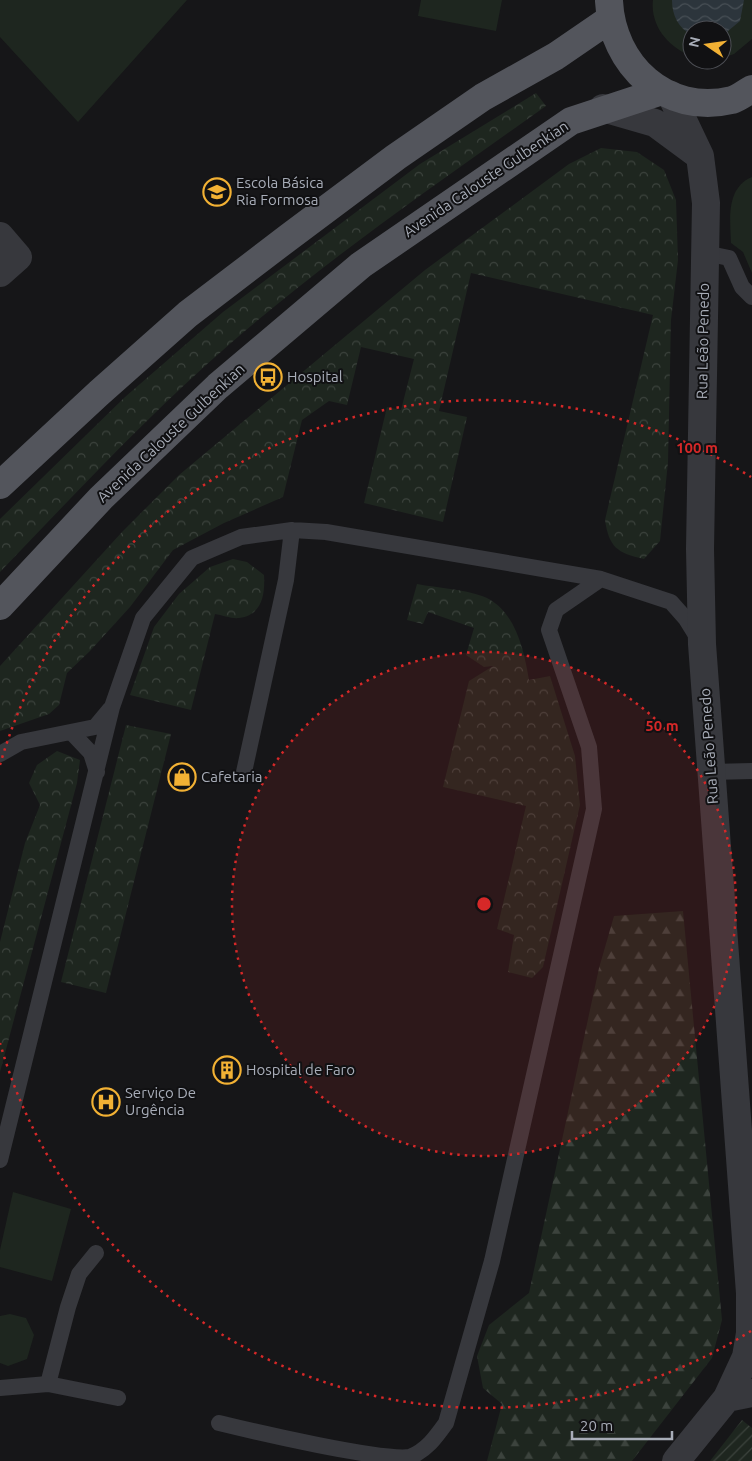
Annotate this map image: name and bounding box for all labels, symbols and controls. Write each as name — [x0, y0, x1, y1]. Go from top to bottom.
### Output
north arrow — [682, 20, 732, 70]
text: N — [685, 35, 703, 49]
street label: Avenida Calouste Gulbenkian — [400, 117, 571, 240]
place label: Escola Básica Ria Formosa — [236, 174, 324, 208]
school or university icon: Escola Básica Ria Formosa — [202, 177, 232, 207]
street label: Rua Leão Penedo — [693, 283, 712, 399]
street label: Avenida Calouste Gulbenkian — [94, 360, 248, 505]
bus stop icon: Hospital — [253, 362, 283, 392]
place label: Hospital — [287, 368, 343, 385]
text: 100 m — [676, 439, 718, 456]
street label: Rua Leão Penedo — [696, 687, 721, 805]
text: 50 m — [645, 717, 679, 734]
shop icon: Cafetaria — [167, 762, 197, 792]
place label: Cafetaria — [201, 768, 263, 785]
centre of rings — [475, 895, 493, 913]
building icon: Hospital de Faro — [212, 1055, 242, 1085]
place label: Hospital de Faro — [246, 1061, 355, 1078]
place label: Serviço De Urgência — [125, 1084, 196, 1118]
hospital icon: Serviço De Urgência — [91, 1087, 121, 1117]
scale bar — [572, 1408, 672, 1440]
text: 20 m — [580, 1417, 613, 1434]

